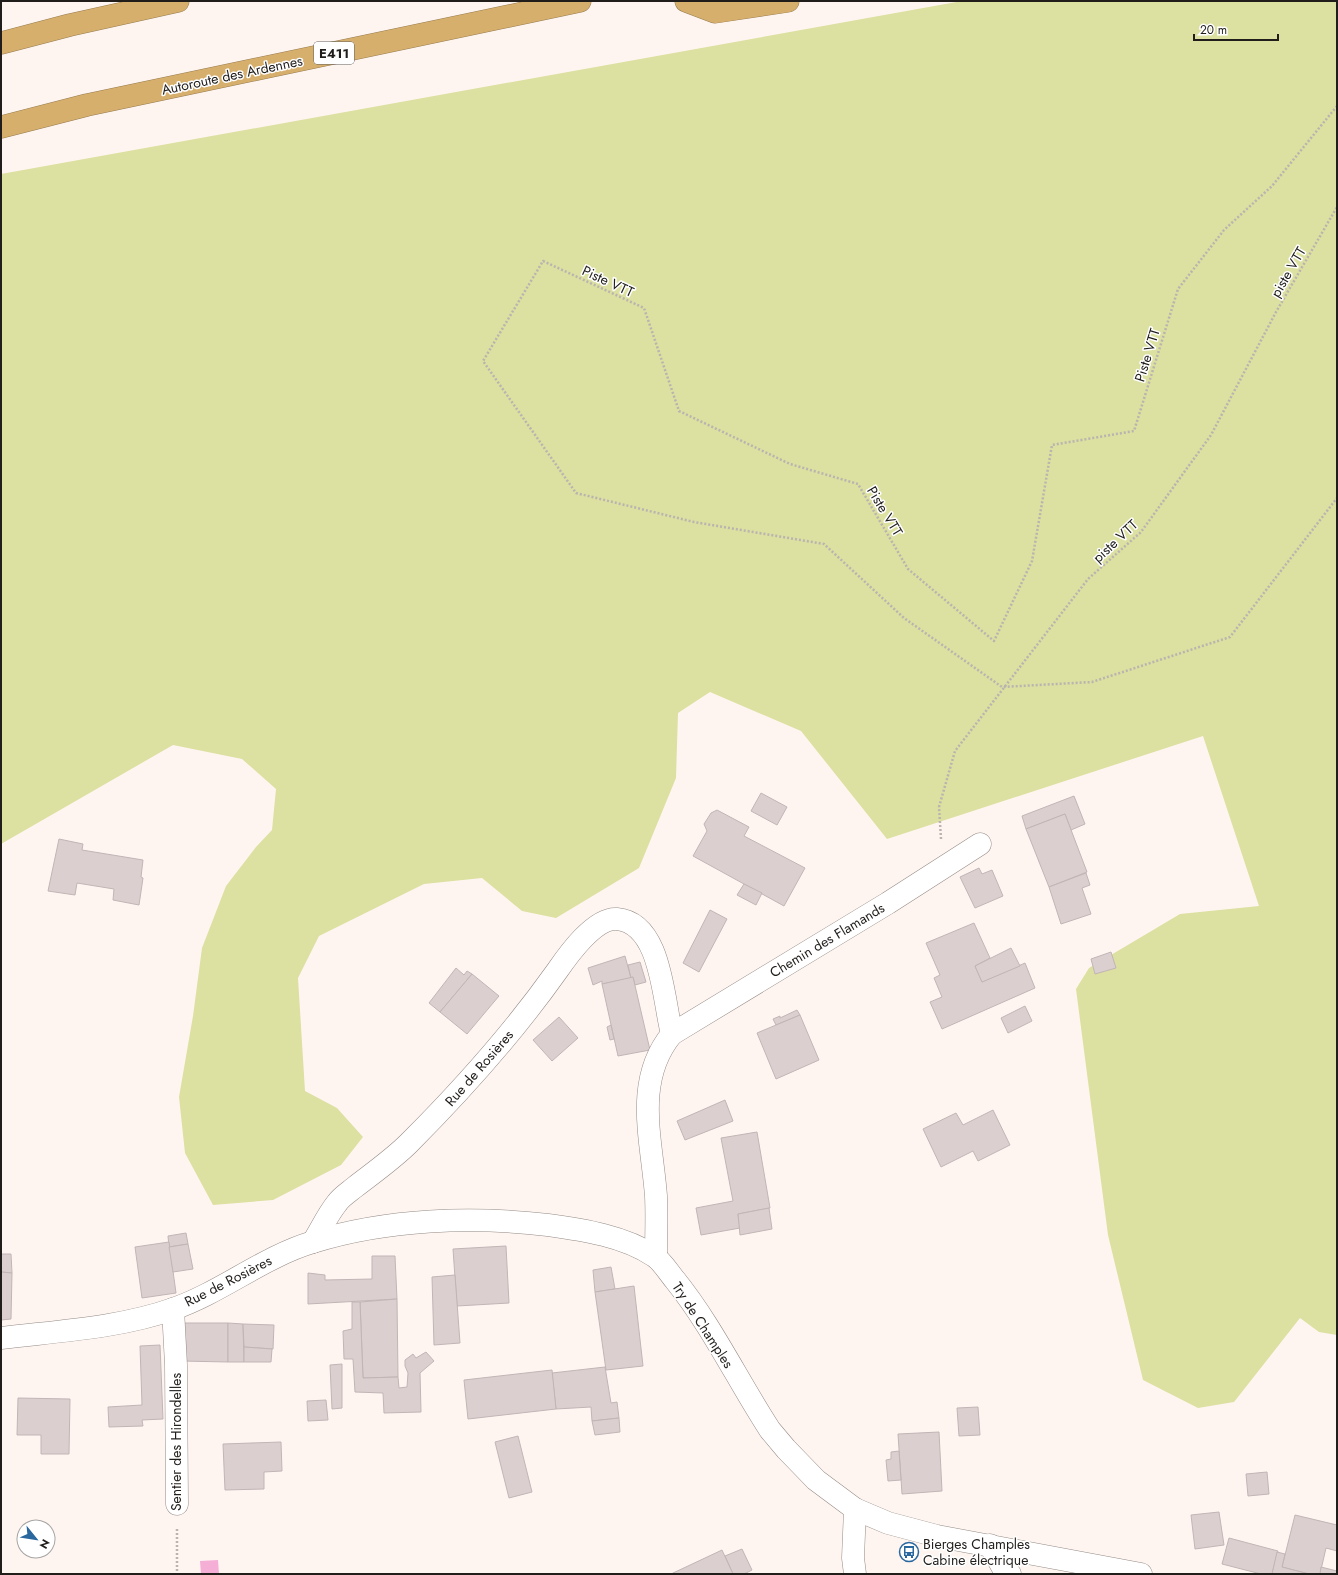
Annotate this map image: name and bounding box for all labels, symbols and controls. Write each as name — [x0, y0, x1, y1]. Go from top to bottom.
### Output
scale bar — [1194, 16, 1278, 42]
text: 20 m — [1200, 21, 1227, 39]
road number: E411 — [314, 42, 354, 64]
street label: Autoroute des Ardennes — [160, 50, 305, 100]
street label: piste VTT — [1266, 243, 1311, 301]
street label: Piste VTT — [579, 260, 638, 302]
street label: Piste VTT — [1129, 325, 1165, 384]
street label: Piste VTT — [862, 482, 908, 540]
street label: piste VTT — [1088, 515, 1142, 567]
street label: Chemin des Flamands — [766, 898, 889, 982]
street label: Rue de Rosières — [440, 1025, 518, 1111]
street label: Rue de Rosières — [181, 1250, 275, 1312]
street label: Try de Champles — [668, 1278, 739, 1372]
street label: Sentier des Hirondelles — [166, 1373, 186, 1511]
north arrow — [16, 1519, 56, 1559]
place label: Bierges Champles Cabine électrique — [923, 1534, 1030, 1570]
text: N — [36, 1536, 54, 1552]
bus stop icon: Bierges Champles Cabine électrique — [898, 1541, 920, 1563]

